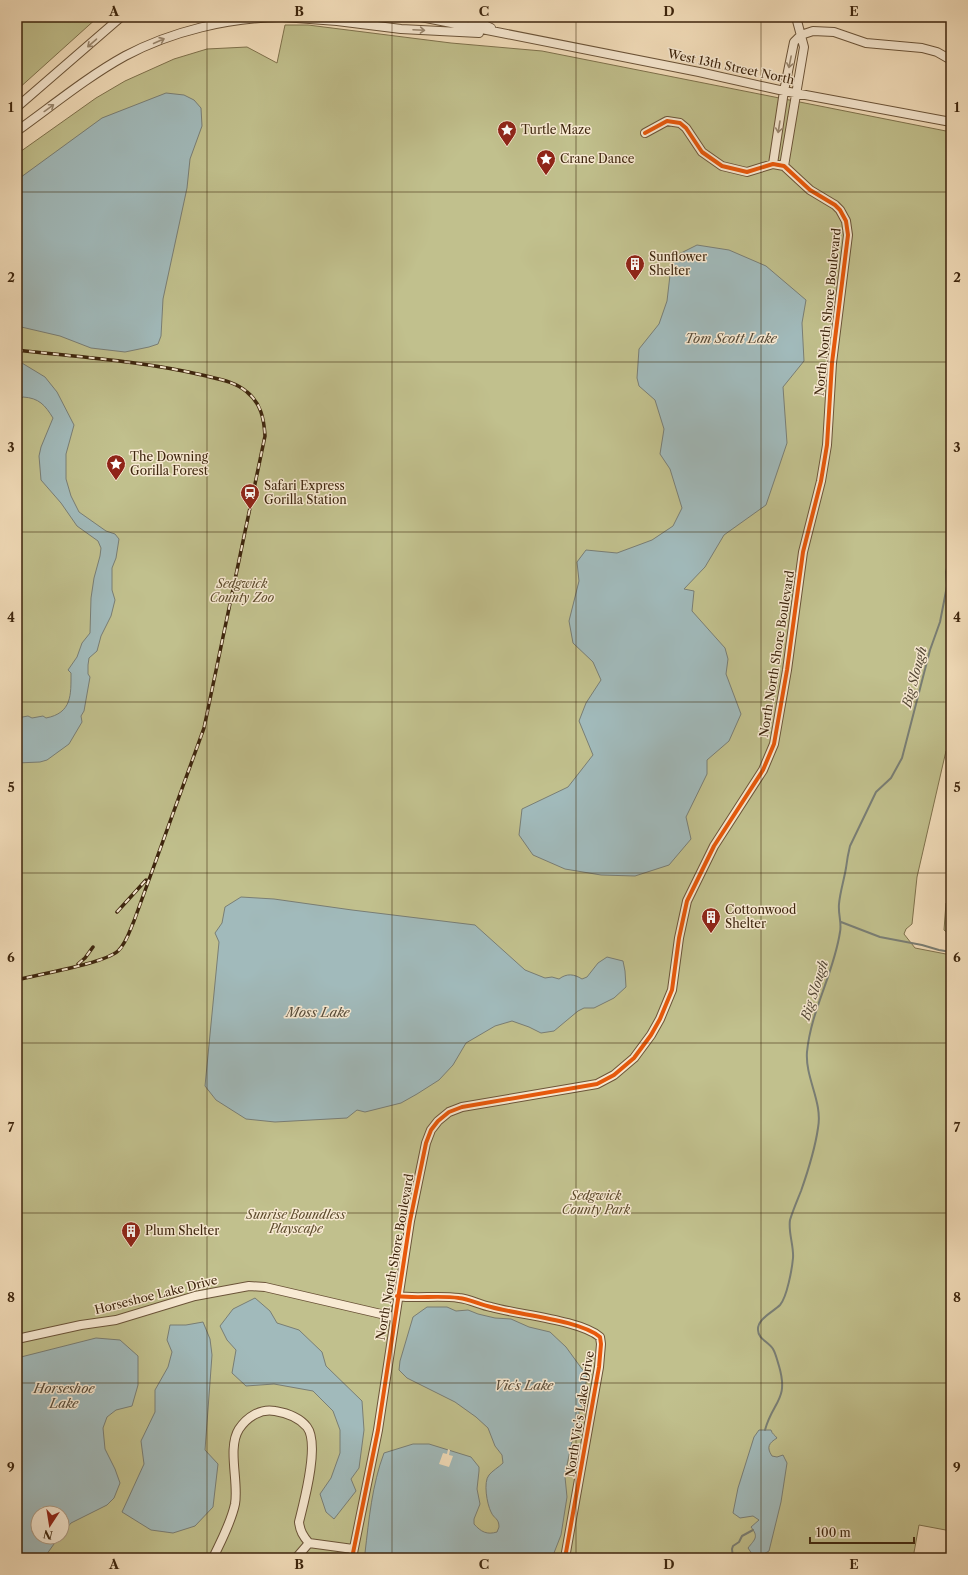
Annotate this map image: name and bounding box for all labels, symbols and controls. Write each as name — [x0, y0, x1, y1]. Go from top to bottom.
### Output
text: A — [108, 3, 120, 19]
text: B — [294, 3, 304, 19]
text: C — [479, 3, 489, 19]
text: D — [663, 3, 675, 19]
text: E — [849, 3, 859, 19]
one-way arrow — [412, 26, 425, 34]
one-way arrow — [153, 37, 165, 44]
one-way arrow — [86, 38, 97, 47]
street label: West 13th Street North — [665, 46, 796, 87]
one-way arrow — [786, 55, 794, 68]
text: 1 — [8, 99, 14, 115]
text: 1 — [954, 99, 960, 115]
one-way arrow — [43, 104, 54, 112]
place icon: Turtle Maze — [496, 119, 518, 147]
one-way arrow — [775, 121, 783, 134]
place label: Turtle Maze — [521, 122, 591, 137]
place icon: Crane Dance — [535, 148, 557, 176]
place label: Crane Dance — [560, 151, 635, 166]
street label: North North Shore Boulevard — [811, 227, 844, 397]
place label: Sunflower Shelter — [649, 249, 707, 278]
building icon: Sunflower Shelter — [624, 253, 646, 281]
text: 2 — [7, 269, 15, 285]
text: 2 — [953, 269, 961, 285]
water label: Tom Scott Lake — [685, 330, 778, 346]
text: 3 — [7, 439, 15, 455]
text: 3 — [953, 439, 961, 455]
place label: The Downing Gorilla Forest — [130, 449, 209, 478]
place icon: The Downing Gorilla Forest — [105, 453, 127, 481]
place label: Safari Express Gorilla Station — [264, 478, 347, 507]
station icon: Safari Express Gorilla Station — [239, 482, 261, 510]
street label: North North Shore Boulevard — [756, 569, 797, 738]
park label: Sedgwick County Zoo — [210, 576, 275, 605]
text: 4 — [7, 609, 15, 625]
text: 4 — [953, 609, 961, 625]
water label: Big Slough — [898, 645, 930, 710]
text: 5 — [7, 779, 15, 795]
text: 5 — [953, 779, 961, 795]
place label: Cottonwood Shelter — [725, 902, 797, 931]
building icon: Cottonwood Shelter — [700, 906, 722, 934]
text: 6 — [7, 949, 15, 965]
text: 6 — [953, 949, 961, 965]
water label: Big Slough — [796, 958, 831, 1023]
water label: Moss Lake — [284, 1004, 350, 1020]
text: 7 — [8, 1119, 15, 1135]
text: 7 — [954, 1119, 961, 1135]
street label: North North Shore Boulevard — [372, 1172, 417, 1341]
park label: Sedgwick County Park — [562, 1188, 631, 1217]
park label: Sunrise Boundless Playscape — [245, 1207, 346, 1236]
building icon: Plum Shelter — [120, 1220, 142, 1248]
place label: Plum Shelter — [145, 1223, 219, 1238]
street label: Horseshoe Lake Drive — [93, 1272, 219, 1317]
text: 8 — [7, 1289, 15, 1305]
text: 8 — [953, 1289, 961, 1305]
street label: North Vic's Lake Drive — [562, 1349, 597, 1478]
water label: Vic's Lake — [495, 1377, 554, 1393]
water label: Horseshoe Lake — [32, 1380, 95, 1411]
text: 9 — [7, 1459, 15, 1475]
text: 9 — [953, 1459, 961, 1475]
north arrow — [30, 1505, 70, 1545]
scale bar — [810, 1519, 914, 1545]
text: 100 m — [816, 1525, 851, 1540]
text: N — [41, 1527, 54, 1543]
text: A — [108, 1556, 120, 1572]
text: B — [294, 1556, 304, 1572]
text: C — [479, 1556, 489, 1572]
text: D — [663, 1556, 675, 1572]
text: E — [849, 1556, 859, 1572]

